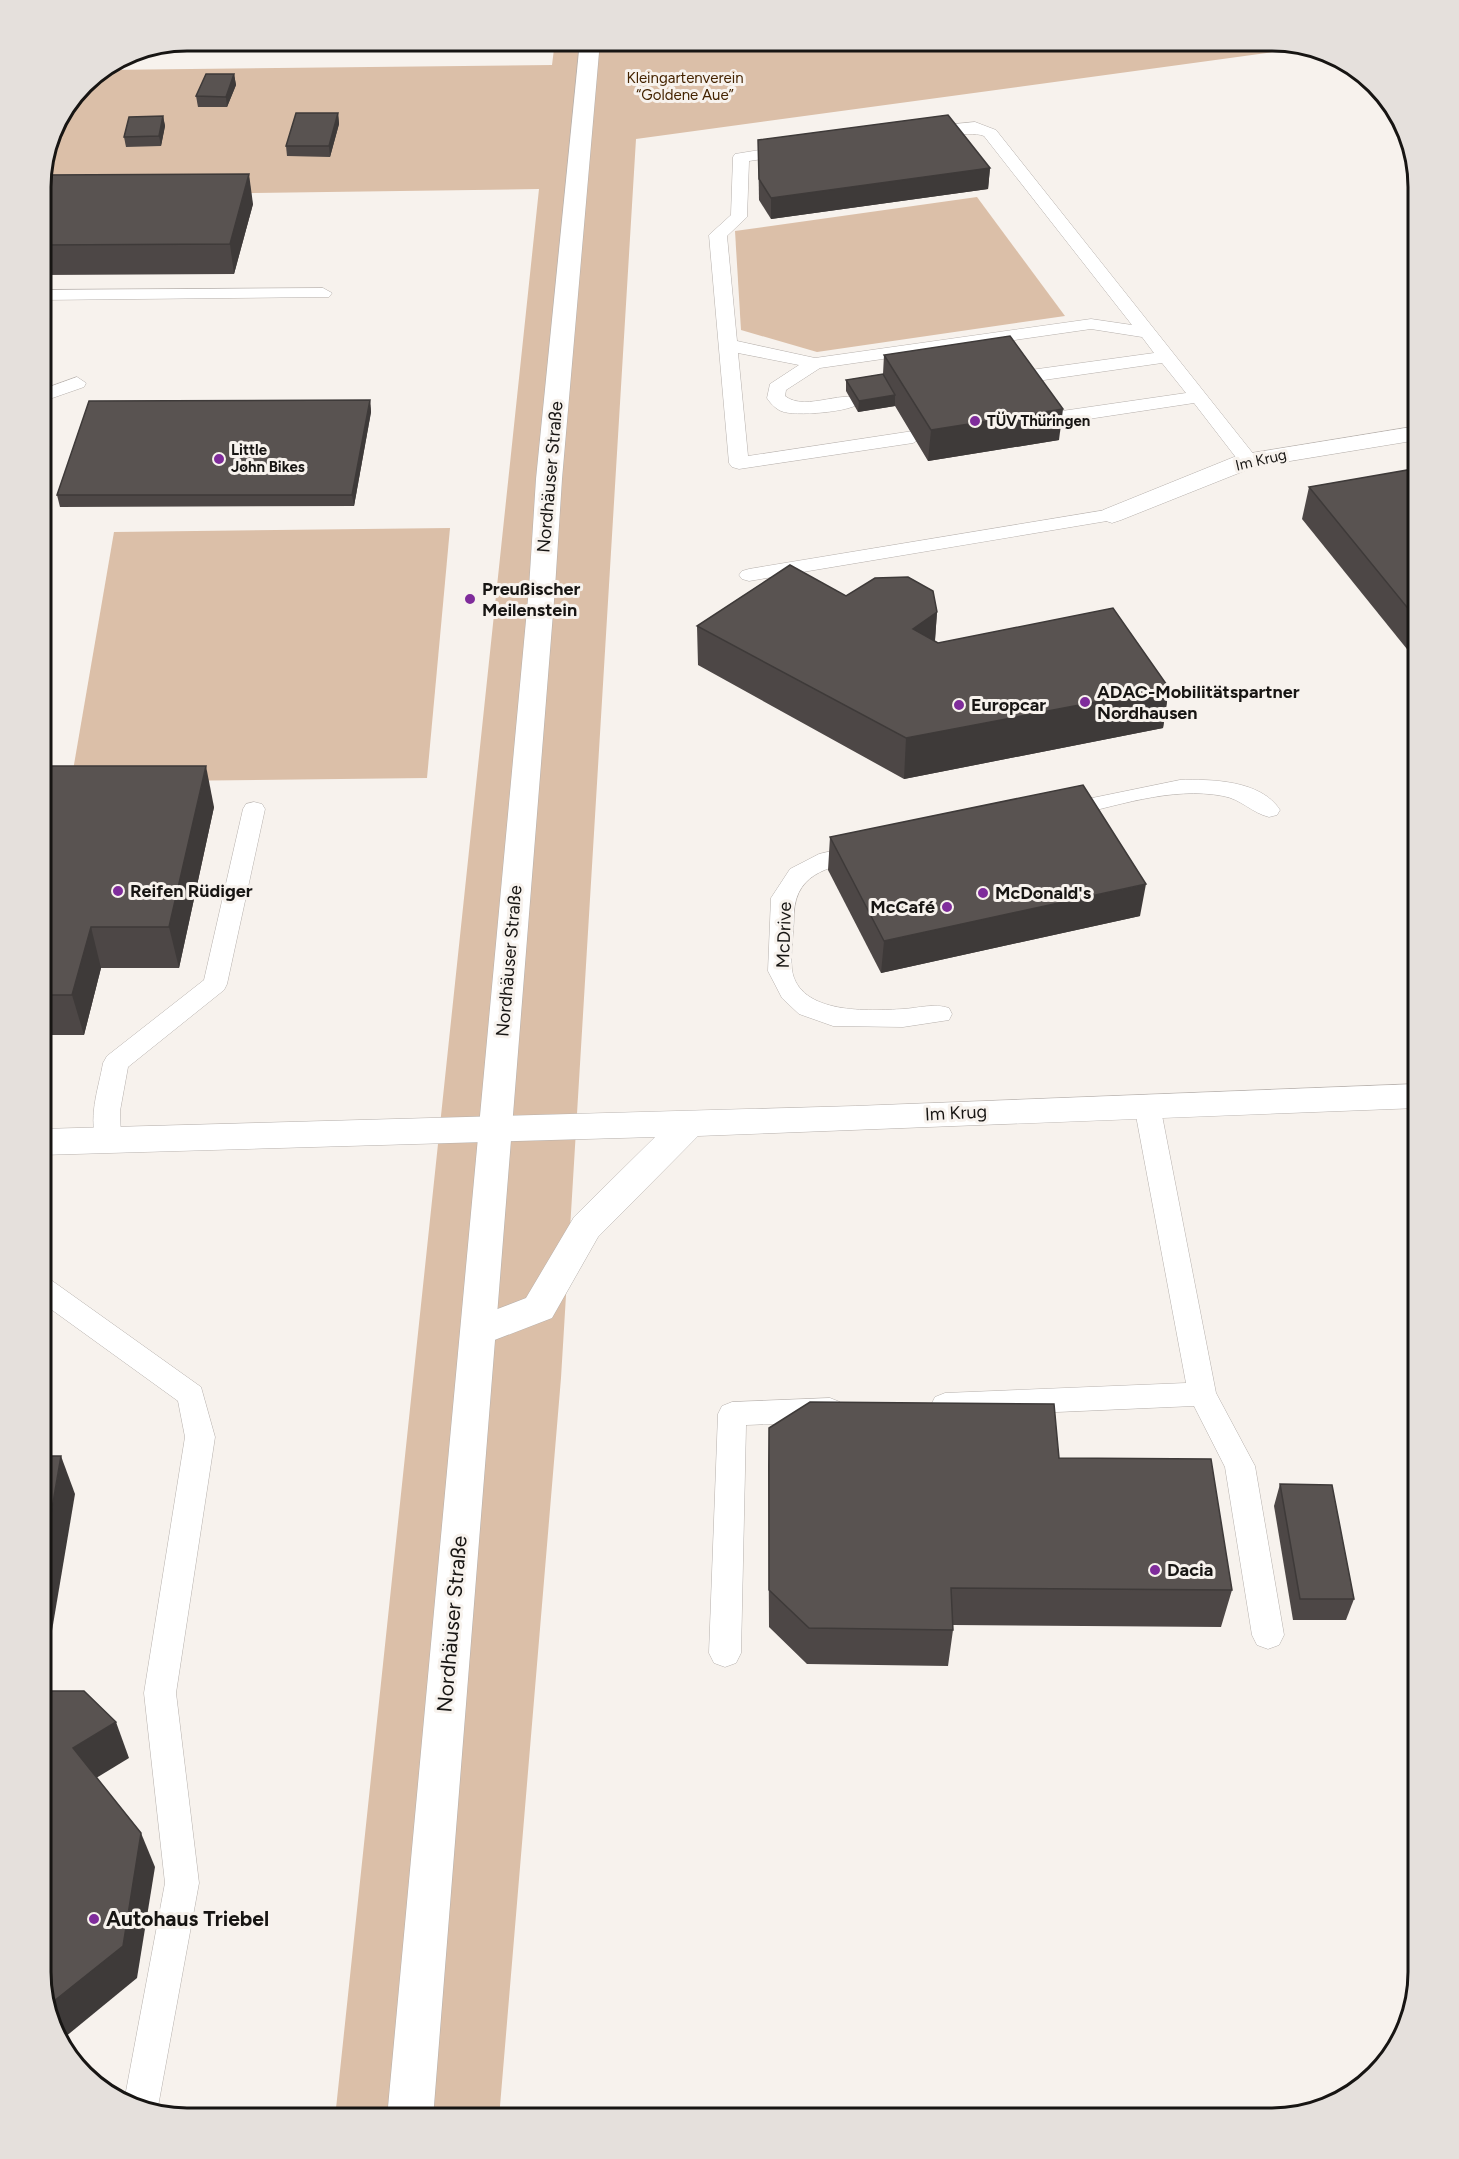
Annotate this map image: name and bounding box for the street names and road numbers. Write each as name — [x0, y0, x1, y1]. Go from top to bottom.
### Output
street label: Nordhäuser Straße — [532, 400, 568, 554]
street label: Im Krug — [1234, 445, 1288, 475]
street label: Nordhäuser Straße — [491, 884, 527, 1038]
street label: McDrive — [772, 901, 796, 969]
street label: Im Krug — [924, 1100, 988, 1126]
street label: Nordhäuser Straße — [431, 1534, 472, 1713]

